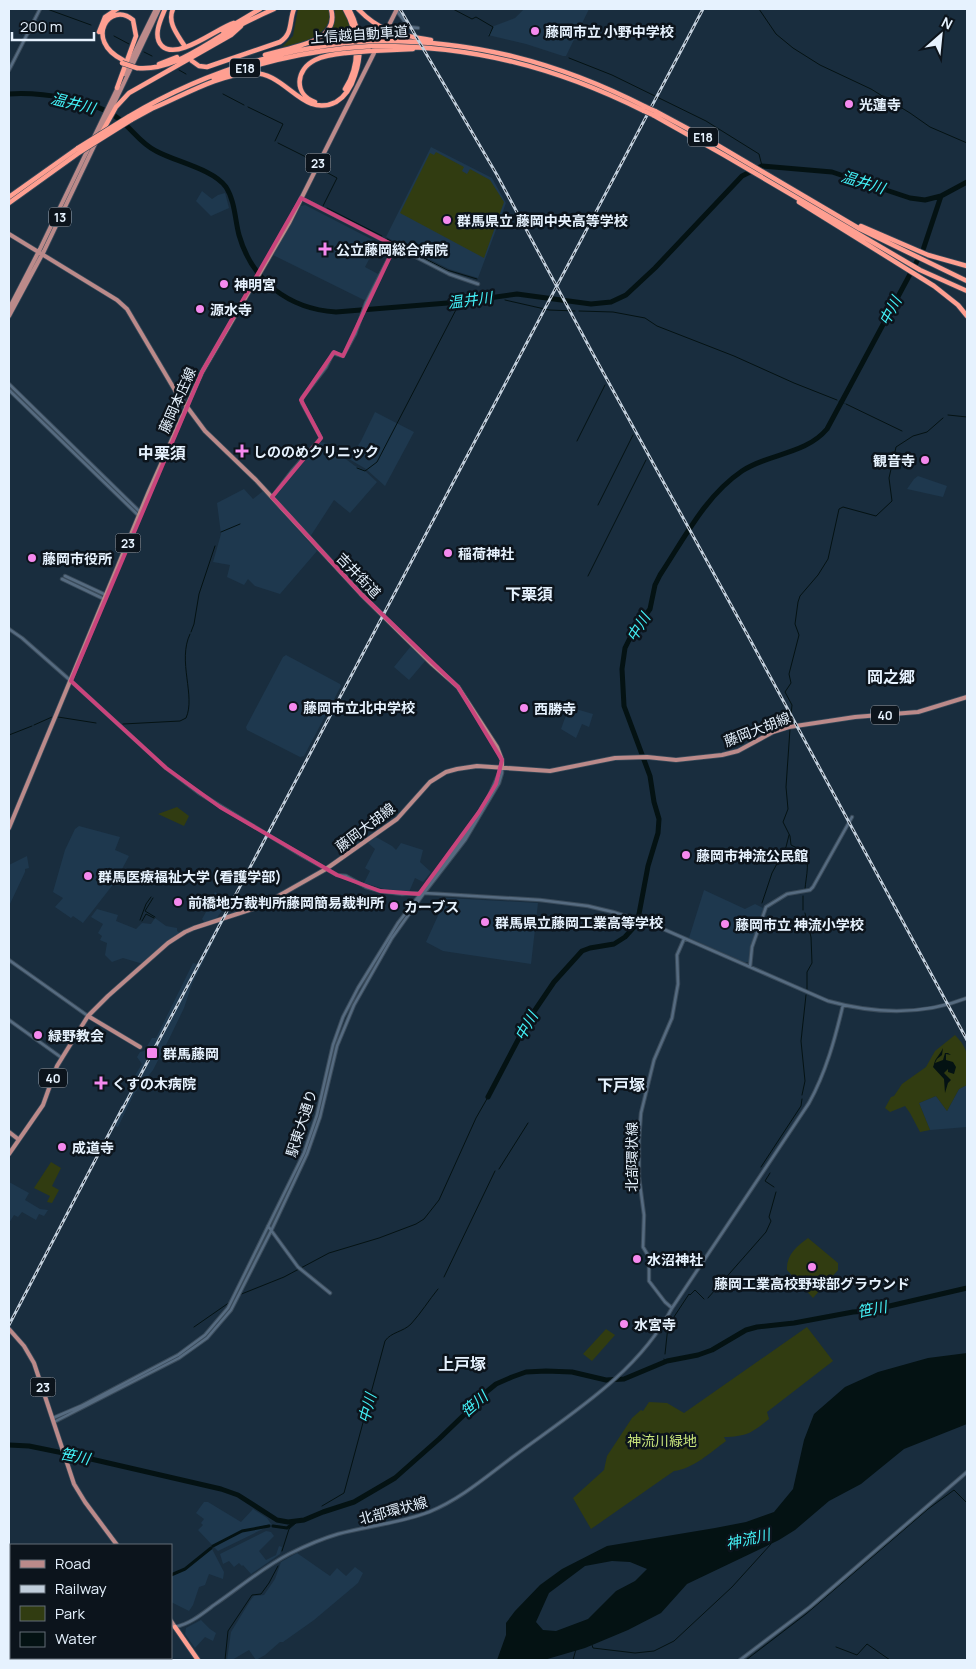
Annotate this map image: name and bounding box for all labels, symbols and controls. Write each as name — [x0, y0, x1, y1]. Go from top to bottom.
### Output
scale bar — [12, 10, 95, 42]
north arrow — [916, 10, 966, 60]
text: N — [938, 12, 956, 34]
text: 200 m — [20, 16, 63, 37]
street label: 上信越自動車道 — [309, 21, 409, 47]
place label: 藤岡市立 小野中学校 — [545, 22, 674, 41]
marker: 藤岡市立 小野中学校 — [529, 25, 541, 37]
road number: E18 — [230, 58, 260, 78]
water label: 温井川 — [49, 87, 99, 119]
place label: 光蓮寺 — [859, 95, 901, 114]
marker: 光蓮寺 — [843, 98, 855, 110]
road number: E18 — [688, 128, 718, 146]
road number: 23 — [306, 154, 330, 172]
water label: 温井川 — [838, 165, 889, 199]
road number: 13 — [49, 208, 71, 226]
place label: 群馬県立 藤岡中央高等学校 — [457, 211, 628, 230]
marker: 群馬県立 藤岡中央高等学校 — [441, 214, 453, 226]
place label: 公立藤岡総合病院 — [336, 240, 448, 259]
marker: 公立藤岡総合病院 — [318, 242, 332, 256]
place label: 神明宮 — [234, 275, 276, 294]
marker: 神明宮 — [218, 278, 230, 290]
water label: 温井川 — [446, 287, 496, 313]
water label: 中川 — [874, 291, 907, 329]
place label: 源水寺 — [210, 300, 252, 319]
marker: 源水寺 — [194, 303, 206, 315]
street label: 藤岡本庄線 — [154, 364, 200, 436]
district label: 中栗須 — [138, 442, 186, 464]
place label: しののめクリニック — [253, 442, 379, 461]
marker: しののめクリニック — [235, 444, 249, 458]
place label: 観音寺 — [873, 451, 915, 470]
marker: 観音寺 — [919, 454, 931, 466]
road number: 23 — [116, 534, 140, 552]
place label: 稲荷神社 — [458, 544, 514, 563]
marker: 稲荷神社 — [442, 547, 454, 559]
street label: 吉井街道 — [333, 548, 385, 602]
place label: 藤岡市役所 — [42, 549, 112, 568]
marker: 藤岡市役所 — [26, 552, 38, 564]
district label: 下栗須 — [505, 583, 553, 605]
water label: 中川 — [621, 607, 656, 645]
district label: 岡之郷 — [867, 666, 915, 688]
place label: 藤岡市立北中学校 — [303, 698, 415, 717]
place label: 西勝寺 — [534, 699, 576, 718]
marker: 藤岡市立北中学校 — [287, 701, 299, 713]
marker: 西勝寺 — [518, 702, 530, 714]
road number: 40 — [871, 706, 899, 724]
street label: 藤岡大胡線 — [721, 708, 793, 750]
street label: 藤岡大胡線 — [331, 798, 399, 856]
place label: 藤岡市神流公民館 — [696, 846, 808, 865]
marker: 藤岡市神流公民館 — [680, 849, 692, 861]
place label: 群馬医療福祉大学 (看護学部) — [98, 867, 281, 886]
marker: 群馬医療福祉大学 (看護学部) — [82, 870, 94, 882]
place label: 前橋地方裁判所藤岡簡易裁判所 — [188, 893, 384, 912]
marker: 前橋地方裁判所藤岡簡易裁判所 — [172, 896, 184, 908]
place label: カーブス — [404, 897, 459, 916]
marker: カーブス — [388, 900, 400, 912]
place label: 群馬県立藤岡工業高等学校 — [495, 913, 663, 932]
place label: 藤岡市立 神流小学校 — [735, 915, 864, 934]
marker: 群馬県立藤岡工業高等学校 — [479, 916, 491, 928]
marker: 藤岡市立 神流小学校 — [719, 918, 731, 930]
water label: 中川 — [509, 1006, 544, 1044]
place label: 緑野教会 — [48, 1026, 104, 1045]
marker: 緑野教会 — [32, 1029, 44, 1041]
place label: 群馬藤岡 — [163, 1044, 219, 1063]
marker: 群馬藤岡 — [145, 1046, 159, 1060]
road number: 40 — [39, 1068, 67, 1088]
place label: くすの木病院 — [112, 1074, 196, 1093]
district label: 下戸塚 — [597, 1074, 645, 1096]
marker: くすの木病院 — [94, 1076, 108, 1090]
street label: 駅東大通り — [281, 1087, 321, 1159]
street label: 北部環状線 — [622, 1122, 641, 1192]
place label: 成道寺 — [72, 1138, 114, 1157]
marker: 成道寺 — [56, 1141, 68, 1153]
place label: 水沼神社 — [647, 1250, 703, 1269]
marker: 水沼神社 — [631, 1253, 643, 1265]
marker: 藤岡工業高校野球部グラウンド — [806, 1261, 818, 1273]
place label: 藤岡工業高校野球部グラウンド — [714, 1274, 910, 1293]
water label: 笹川 — [855, 1295, 891, 1322]
place label: 水宮寺 — [634, 1315, 676, 1334]
marker: 水宮寺 — [618, 1318, 630, 1330]
district label: 上戸塚 — [438, 1353, 486, 1375]
road number: 23 — [30, 1378, 56, 1396]
water label: 笹川 — [456, 1385, 494, 1422]
water label: 中川 — [353, 1389, 382, 1425]
park label: 神流川緑地 — [627, 1431, 697, 1450]
water label: 笹川 — [58, 1443, 94, 1470]
street label: 北部環状線 — [357, 1492, 429, 1528]
water label: 神流川 — [724, 1523, 774, 1554]
legend — [10, 1544, 172, 1659]
text: Road — [55, 1553, 91, 1574]
text: Railway — [55, 1578, 107, 1599]
text: Park — [55, 1603, 85, 1624]
text: Water — [55, 1628, 97, 1649]

